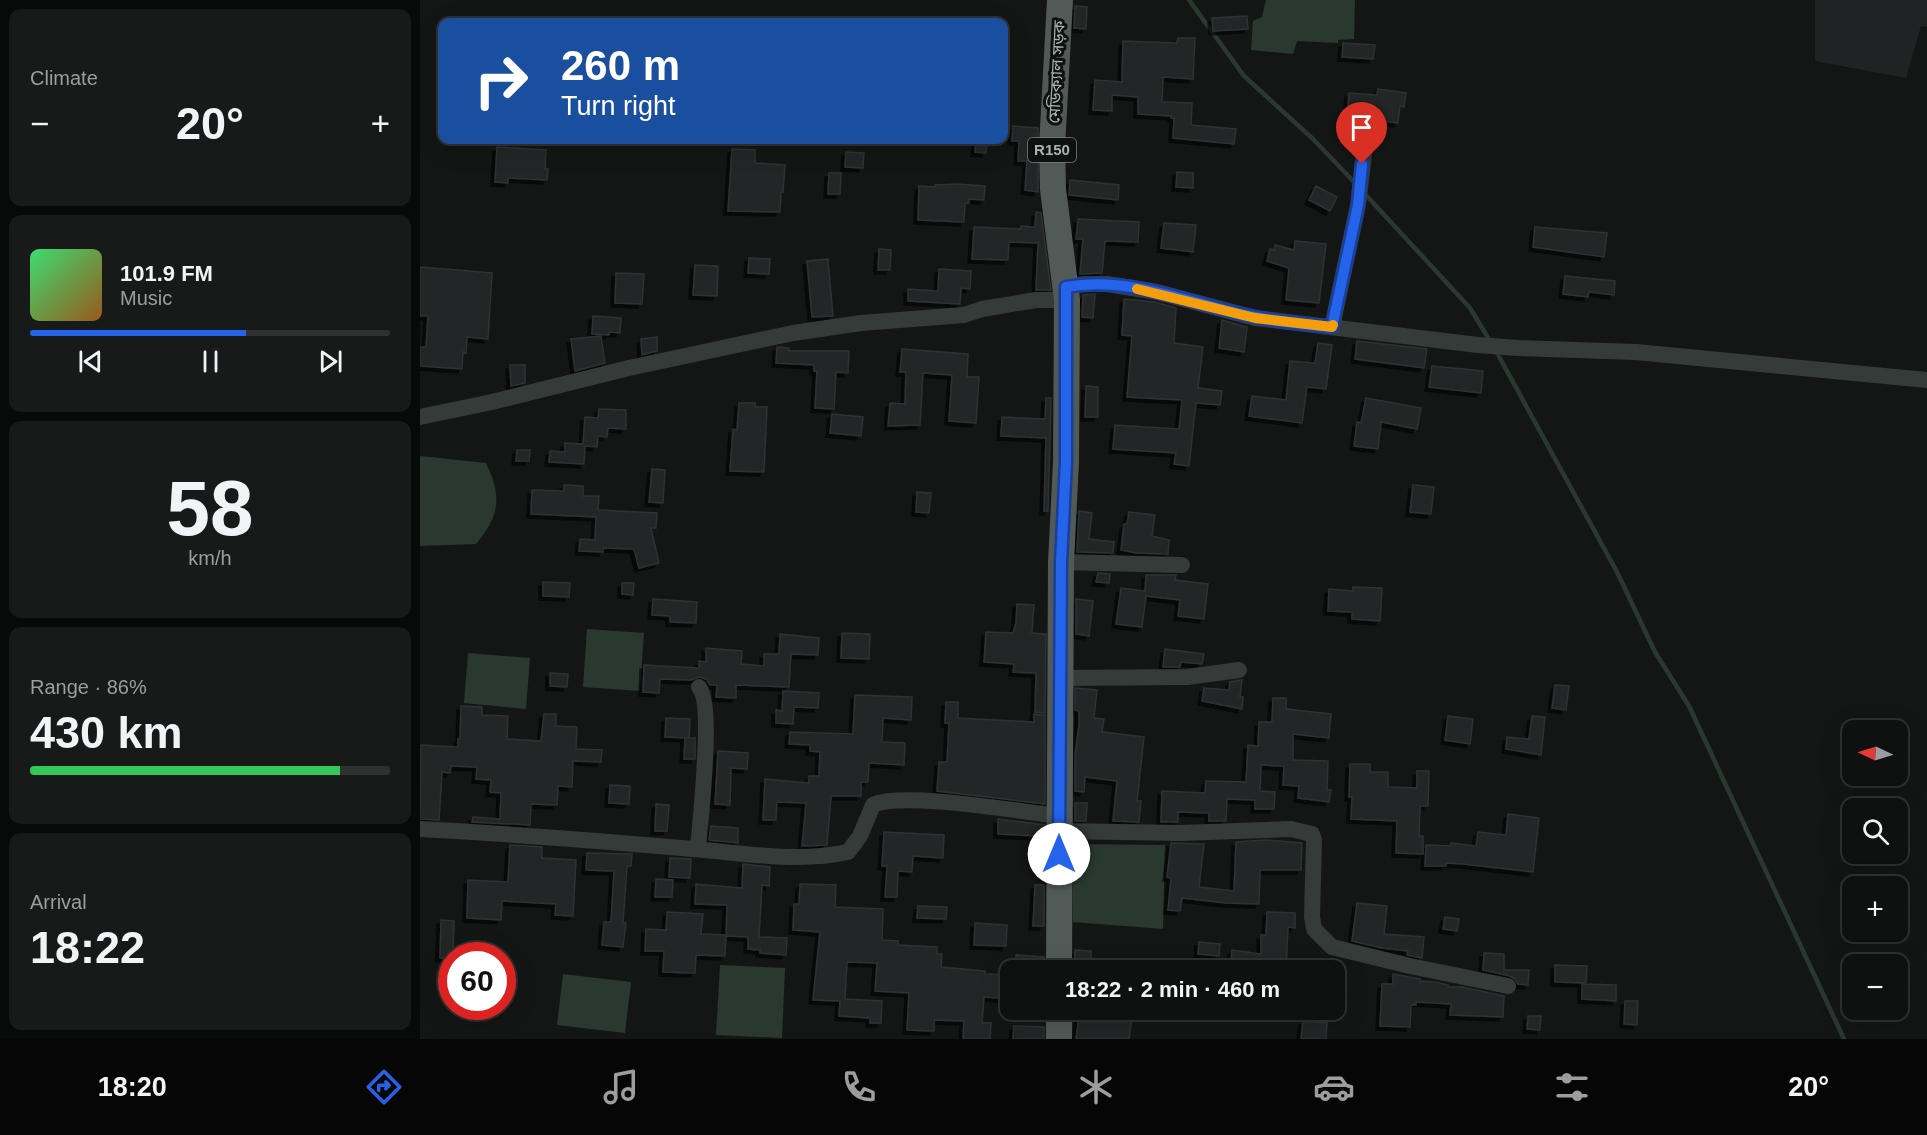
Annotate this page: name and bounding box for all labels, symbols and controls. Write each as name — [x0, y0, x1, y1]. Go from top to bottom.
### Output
street label: মেডিক্যাল সড়ক — [1044, 19, 1068, 124]
icon: right — [462, 42, 540, 120]
text: 260 m — [561, 42, 680, 89]
text: Climate — [30, 67, 98, 89]
text: Turn right — [561, 91, 676, 121]
text: 20° — [176, 98, 244, 149]
pin — [1336, 102, 1387, 164]
text: − — [30, 105, 49, 142]
text: + — [371, 105, 390, 142]
icon: arrive — [1345, 111, 1378, 144]
road number: R150 — [1028, 138, 1076, 162]
text: 101.9 FM — [120, 261, 213, 286]
text: Music — [120, 287, 172, 309]
icon: previous — [74, 345, 107, 378]
icon: pause — [194, 345, 227, 378]
icon: next — [314, 345, 347, 378]
text: 58 — [167, 464, 253, 552]
text: km/h — [188, 547, 232, 569]
text: Range · 86% — [30, 676, 147, 698]
text: 430 km — [30, 707, 183, 758]
north arrow — [1842, 720, 1908, 786]
map controls — [1842, 720, 1908, 1020]
button: search — [1842, 798, 1908, 864]
position arrow — [1027, 822, 1091, 886]
button: + — [1842, 876, 1908, 942]
text: Arrival — [30, 891, 87, 913]
text: 18:22 — [30, 922, 145, 973]
speed limit sign: 60 — [438, 942, 516, 1020]
button: − — [1842, 954, 1908, 1020]
text: 18:22 · 2 min · 460 m — [1065, 977, 1280, 1002]
icon: directions — [363, 1066, 405, 1108]
icon: music — [600, 1066, 642, 1108]
icon: phone — [838, 1066, 880, 1108]
icon: climate — [1075, 1066, 1117, 1108]
icon: car — [1313, 1066, 1355, 1108]
icon: filters — [1551, 1066, 1593, 1108]
text: 18:20 — [98, 1072, 167, 1102]
text: 20° — [1788, 1072, 1829, 1102]

